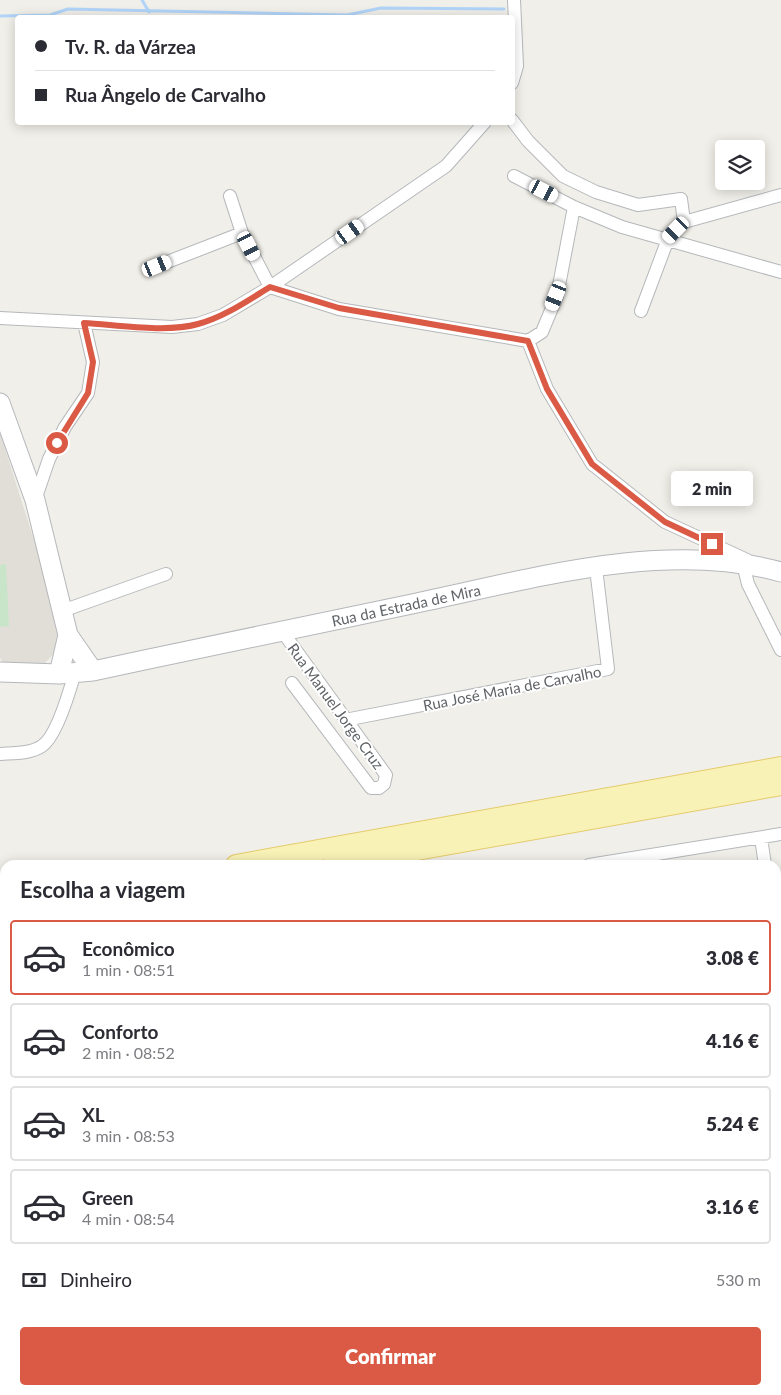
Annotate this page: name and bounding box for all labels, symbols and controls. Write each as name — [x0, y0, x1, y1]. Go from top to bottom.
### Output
text: Tv. R. da Várzea — [65, 35, 196, 58]
text: Rua Ângelo de Carvalho — [65, 83, 266, 106]
map controls — [715, 140, 765, 190]
button: layers — [715, 140, 765, 190]
car — [527, 178, 560, 204]
car — [660, 214, 691, 246]
car — [333, 217, 366, 247]
car — [235, 229, 262, 263]
car — [140, 253, 173, 279]
car — [543, 279, 568, 313]
route start — [46, 432, 68, 454]
callout: 2 min — [671, 472, 753, 506]
text: 2 min — [692, 479, 732, 498]
route end — [701, 533, 723, 555]
street label: Rua da Estrada de Mira — [330, 580, 482, 630]
street label: Rua Manuel Jorge Cruz — [284, 639, 388, 773]
street label: Rua José Maria de Carvalho — [421, 662, 603, 714]
text: Escolha a viagem — [20, 876, 186, 903]
icon: car — [22, 935, 67, 980]
text: Econômico — [82, 937, 175, 960]
text: 3.08 € — [706, 946, 759, 969]
text: 1 min · 08:51 — [82, 960, 175, 979]
icon: car — [22, 1018, 67, 1063]
text: Conforto — [82, 1020, 158, 1043]
text: 4.16 € — [706, 1029, 759, 1052]
text: 2 min · 08:52 — [82, 1043, 175, 1062]
icon: car — [22, 1101, 67, 1146]
text: XL — [82, 1103, 105, 1126]
text: 5.24 € — [706, 1112, 759, 1135]
text: 3 min · 08:53 — [82, 1126, 175, 1145]
icon: car — [22, 1184, 67, 1229]
text: Green — [82, 1186, 133, 1209]
text: 3.16 € — [706, 1195, 759, 1218]
text: 4 min · 08:54 — [82, 1209, 175, 1228]
icon: cash — [20, 1266, 48, 1294]
text: Dinheiro — [60, 1268, 132, 1291]
text: 530 m — [716, 1270, 761, 1289]
button: Confirmar — [20, 1327, 761, 1385]

